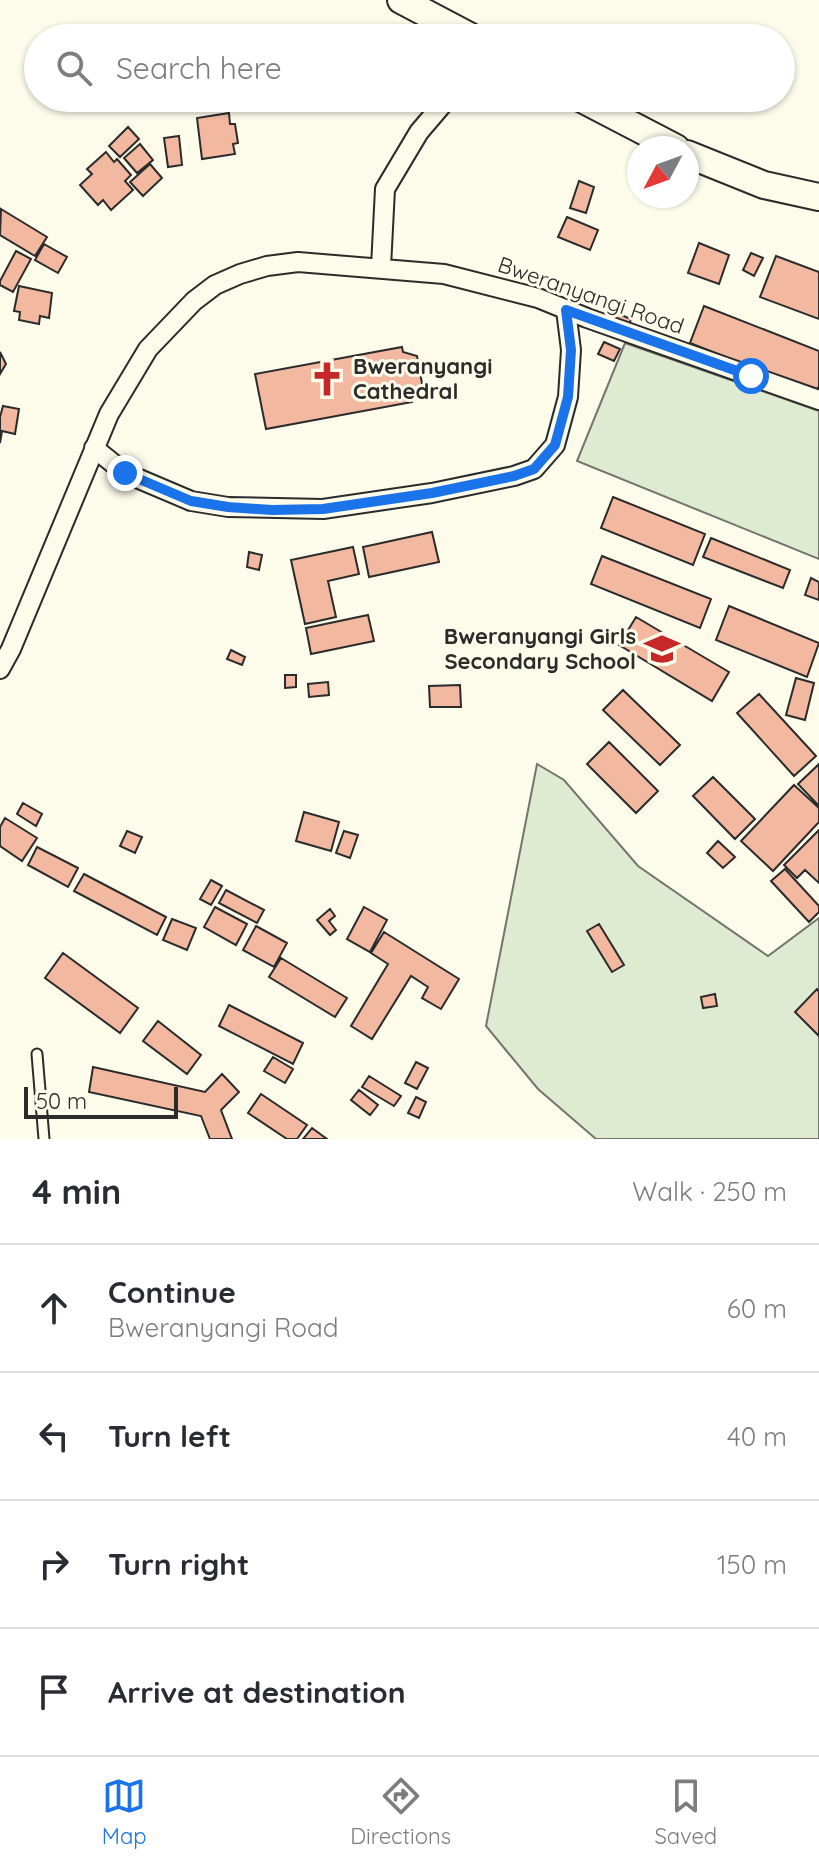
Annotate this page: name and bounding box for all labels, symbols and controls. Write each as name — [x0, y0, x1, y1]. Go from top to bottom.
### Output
search box — [24, 24, 795, 112]
icon: search — [52, 46, 96, 90]
text: Search here — [116, 49, 282, 87]
north arrow — [627, 136, 699, 208]
street label: Bweranyangi Road — [494, 250, 688, 340]
place label: Bweranyangi Cathedral — [353, 352, 492, 405]
route start — [733, 358, 769, 394]
church icon: Bweranyangi Cathedral — [308, 360, 346, 398]
route end — [107, 455, 143, 491]
place label: Bweranyangi Girls Secondary School — [444, 622, 636, 675]
school or university icon: Bweranyangi Girls Secondary School — [643, 630, 681, 668]
scale bar — [24, 1083, 178, 1119]
text: 50 m — [36, 1087, 87, 1115]
text: 4 min — [32, 1170, 121, 1213]
text: Walk · 250 m — [632, 1175, 787, 1208]
text: Continue — [108, 1273, 236, 1311]
icon: ahead — [32, 1286, 76, 1330]
text: 60 m — [727, 1292, 787, 1325]
text: Bweranyangi Road — [108, 1311, 338, 1344]
icon: left — [32, 1414, 76, 1458]
text: Turn left — [108, 1417, 231, 1455]
text: 40 m — [727, 1420, 787, 1453]
icon: right — [32, 1542, 76, 1586]
text: Turn right — [108, 1545, 249, 1583]
text: 150 m — [717, 1548, 787, 1581]
icon: arrive — [32, 1670, 76, 1714]
text: Arrive at destination — [108, 1673, 406, 1711]
tab: Map — [102, 1774, 147, 1850]
tab: Directions — [350, 1774, 451, 1850]
tab: Saved — [654, 1774, 717, 1850]

